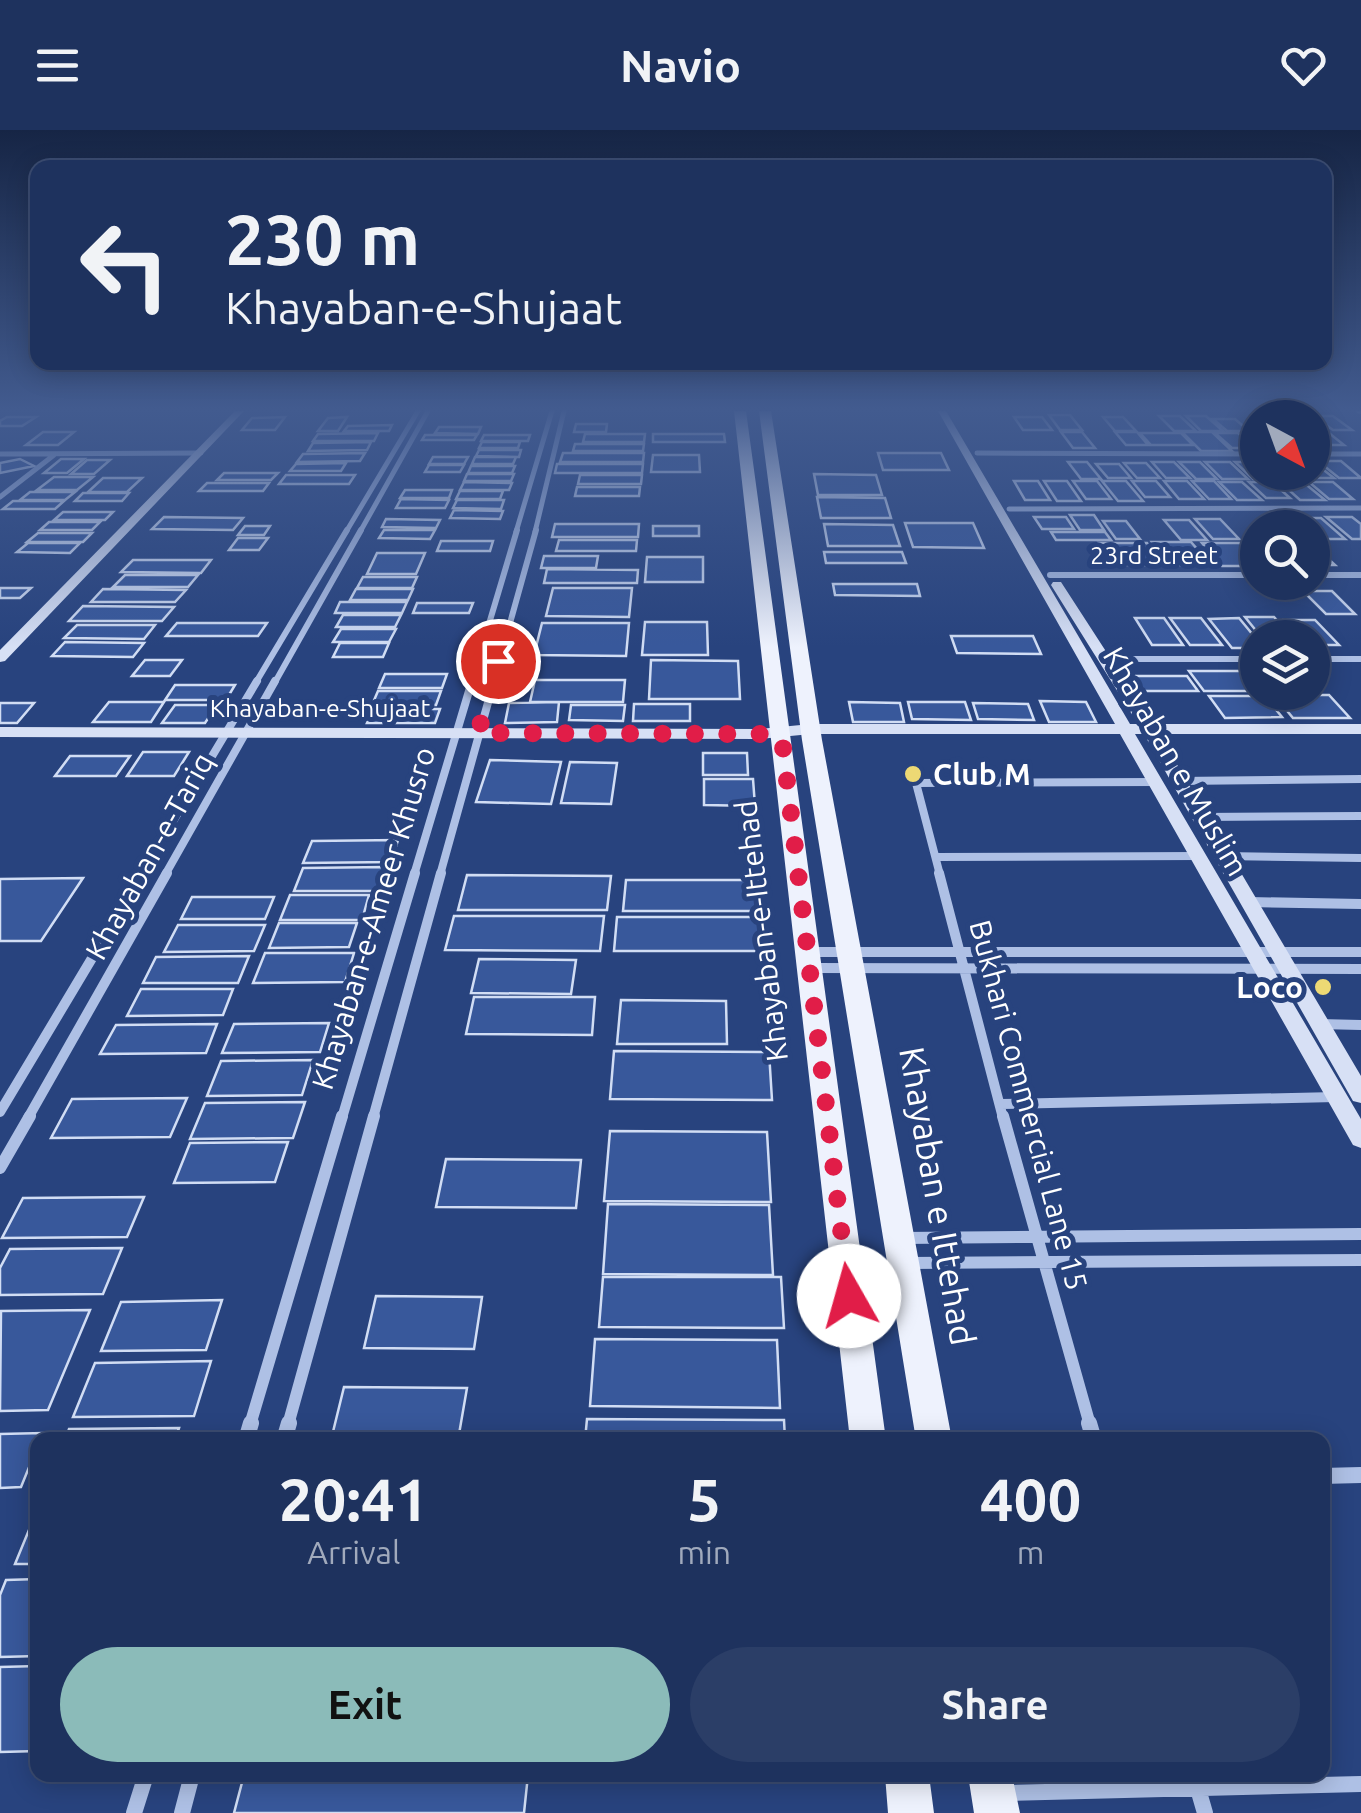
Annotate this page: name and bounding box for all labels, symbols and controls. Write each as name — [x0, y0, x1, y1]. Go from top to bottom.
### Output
icon: menu — [30, 38, 85, 93]
icon: heart — [1276, 38, 1331, 93]
text: Navio — [620, 40, 741, 91]
icon: left — [60, 200, 190, 330]
text: 230 m — [225, 200, 420, 278]
text: Khayaban-e-Shujaat — [225, 282, 622, 333]
north arrow — [1240, 400, 1330, 490]
map controls — [1240, 400, 1330, 710]
button: search — [1240, 510, 1330, 600]
street label: 23rd Street — [1090, 541, 1218, 569]
pin — [456, 619, 541, 704]
button: layers — [1240, 620, 1330, 710]
icon: arrive — [471, 634, 526, 689]
street label: Khayaban e Muslim — [1097, 641, 1255, 881]
street label: Khayaban-e-Shujaat — [210, 694, 430, 722]
street label: Khayaban-e-Ameer Khusro — [305, 743, 441, 1093]
street label: Khayaban-e-Tariq — [78, 747, 220, 965]
place label: Club M — [933, 757, 1031, 791]
marker: Club M — [902, 763, 924, 785]
street label: Khayaban-e-Ittehad — [728, 799, 794, 1063]
street label: Bukhari Commercial Lane 15 — [963, 916, 1095, 1294]
place label: Loco — [1236, 970, 1303, 1004]
marker: Loco — [1312, 976, 1334, 998]
street label: Khayaban e Ittehad — [892, 1044, 984, 1348]
position arrow — [797, 1244, 901, 1348]
text: 20:41 — [279, 1465, 429, 1532]
text: 5 — [687, 1465, 721, 1532]
text: 400 — [980, 1465, 1081, 1532]
text: Arrival — [307, 1534, 400, 1570]
text: min — [677, 1534, 731, 1570]
text: m — [1017, 1534, 1044, 1570]
button: Exit — [60, 1647, 670, 1762]
button: Share — [690, 1647, 1300, 1762]

